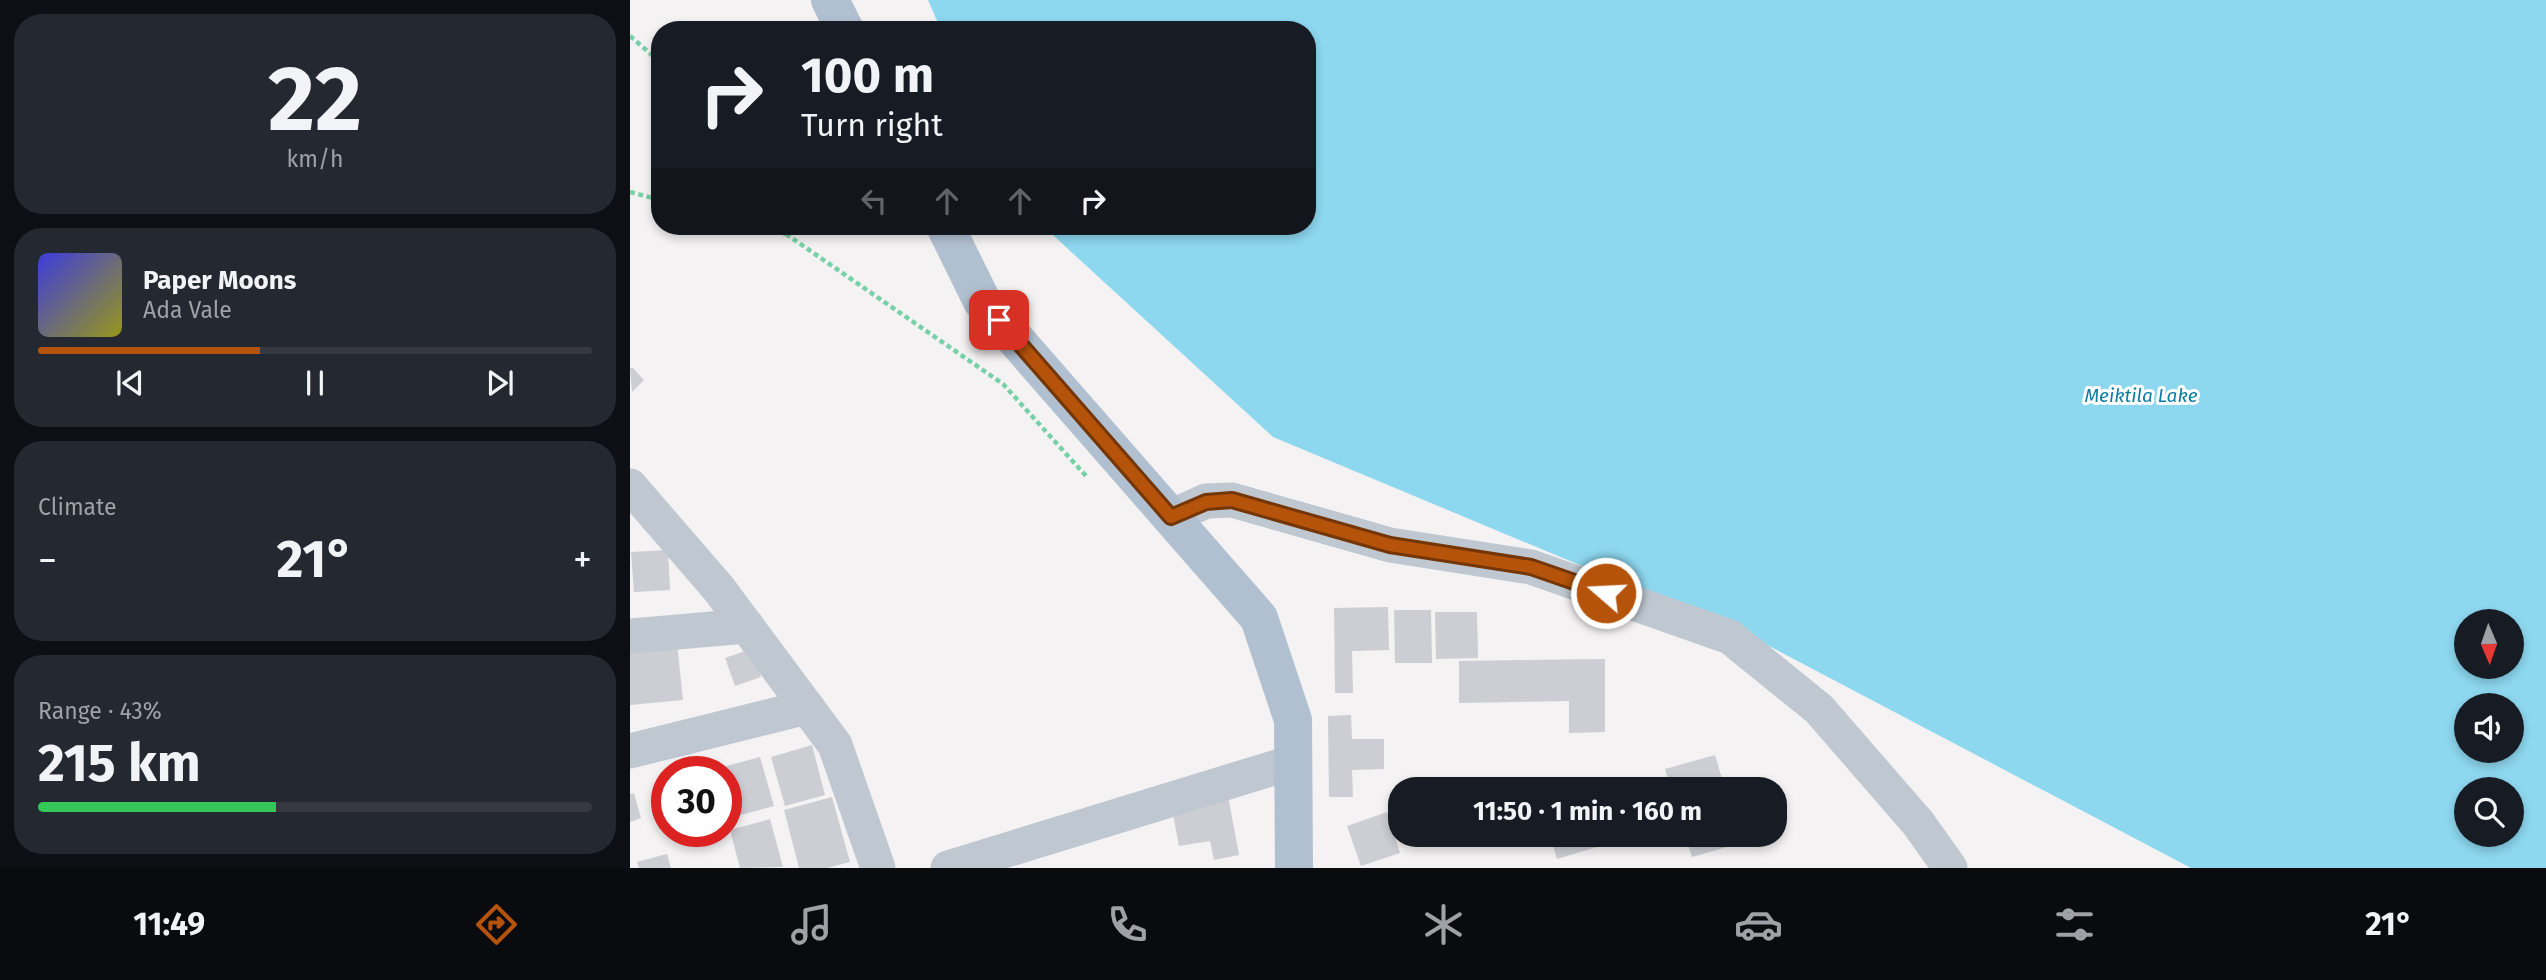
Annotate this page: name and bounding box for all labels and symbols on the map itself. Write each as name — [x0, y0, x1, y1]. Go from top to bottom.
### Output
pin — [969, 290, 1029, 350]
water label: Meiktila Lake — [2084, 384, 2198, 407]
position arrow — [1569, 556, 1643, 630]
north arrow — [2454, 609, 2524, 679]
speed limit sign: 30 — [651, 756, 742, 847]

